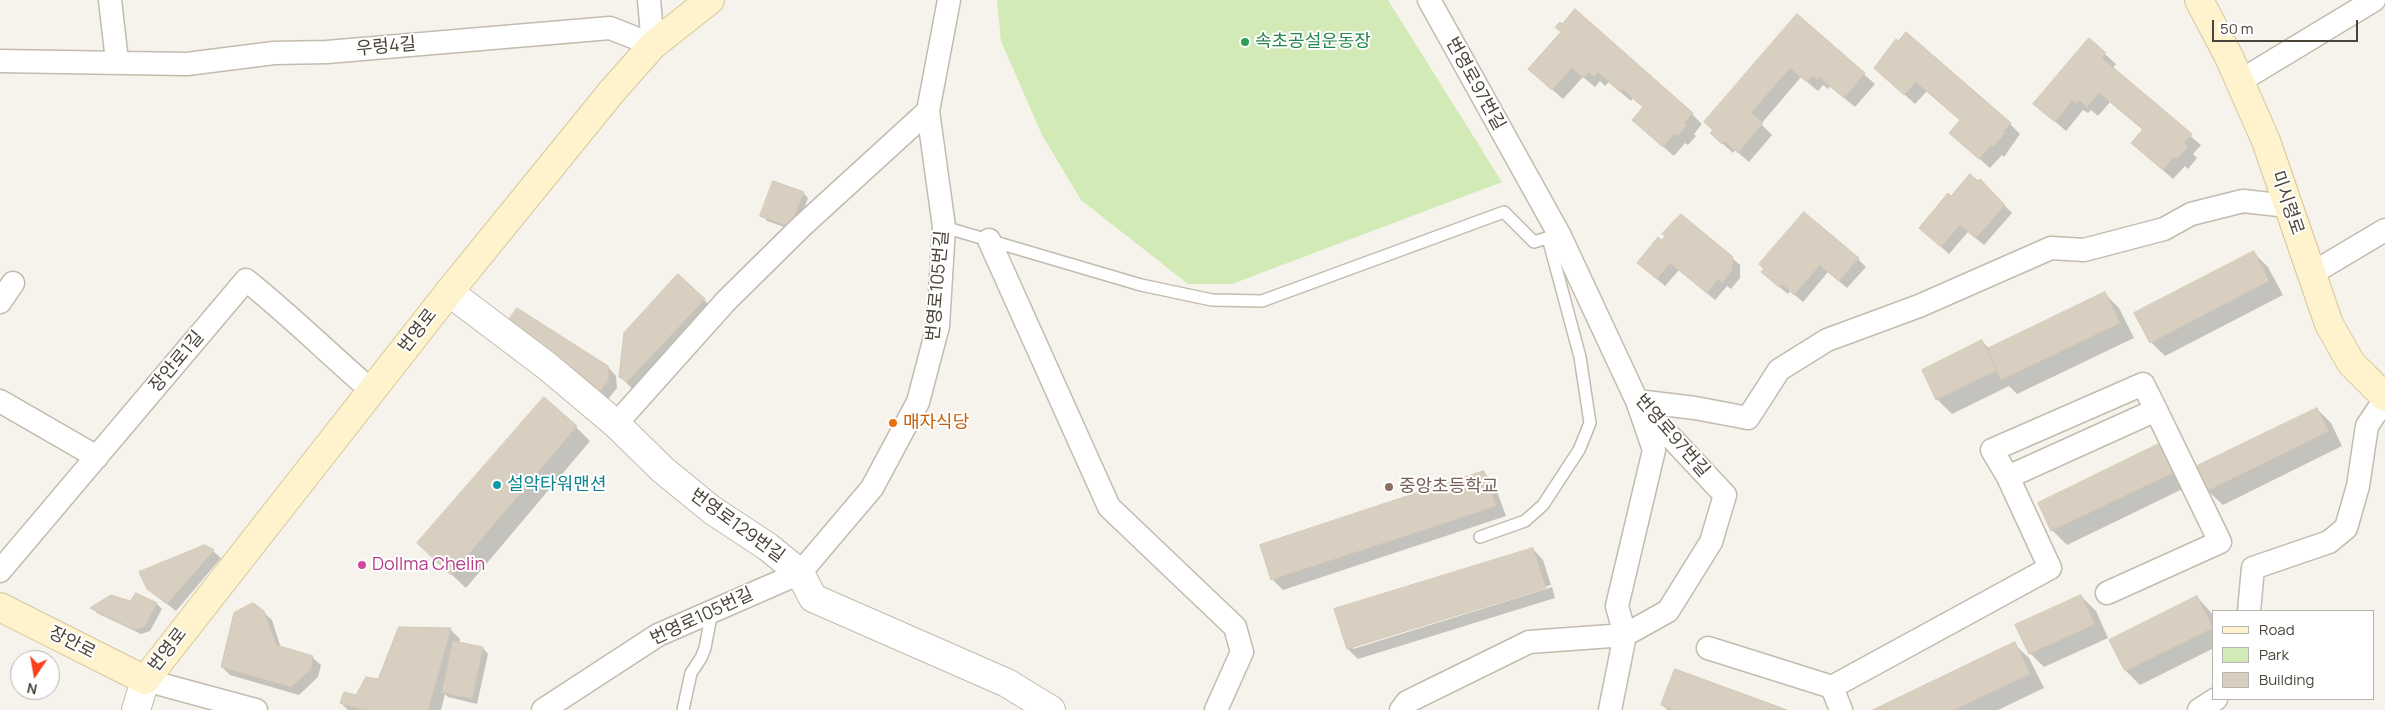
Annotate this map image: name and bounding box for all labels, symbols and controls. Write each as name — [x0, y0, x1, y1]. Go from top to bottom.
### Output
scale bar — [2215, 10, 2361, 42]
text: 50 m — [2220, 18, 2254, 39]
place label: 속초공설운동장 — [1255, 31, 1371, 53]
street label: 우렁4길 — [355, 34, 417, 60]
street label: 번영로97번길 — [1441, 34, 1509, 134]
marker: 속초공설운동장 — [1239, 36, 1251, 48]
street label: 미시령로 — [2266, 168, 2308, 238]
street label: 번영로105번길 — [922, 230, 954, 342]
street label: 번영로 — [394, 305, 442, 357]
street label: 장안로1길 — [145, 327, 209, 397]
street label: 번영로97번길 — [1630, 390, 1714, 482]
place label: 매자식당 — [903, 412, 969, 434]
marker: 매자식당 — [887, 417, 899, 429]
place label: 설악타워맨션 — [507, 474, 606, 496]
place label: 중앙초등학교 — [1399, 476, 1498, 498]
marker: 설악타워맨션 — [491, 479, 503, 491]
marker: 중앙초등학교 — [1383, 481, 1395, 493]
street label: 번영로129번길 — [686, 485, 788, 567]
place label: Dollma Chelin — [372, 554, 485, 576]
marker: Dollma Chelin — [356, 559, 368, 571]
street label: 번영로105번길 — [647, 584, 757, 650]
legend — [2212, 610, 2375, 700]
text: Road — [2259, 619, 2295, 640]
street label: 장안로 — [45, 622, 99, 664]
street label: 번영로 — [144, 624, 192, 676]
text: Park — [2259, 644, 2289, 665]
north arrow — [10, 650, 60, 700]
text: Building — [2259, 669, 2314, 690]
text: N — [25, 679, 39, 700]

